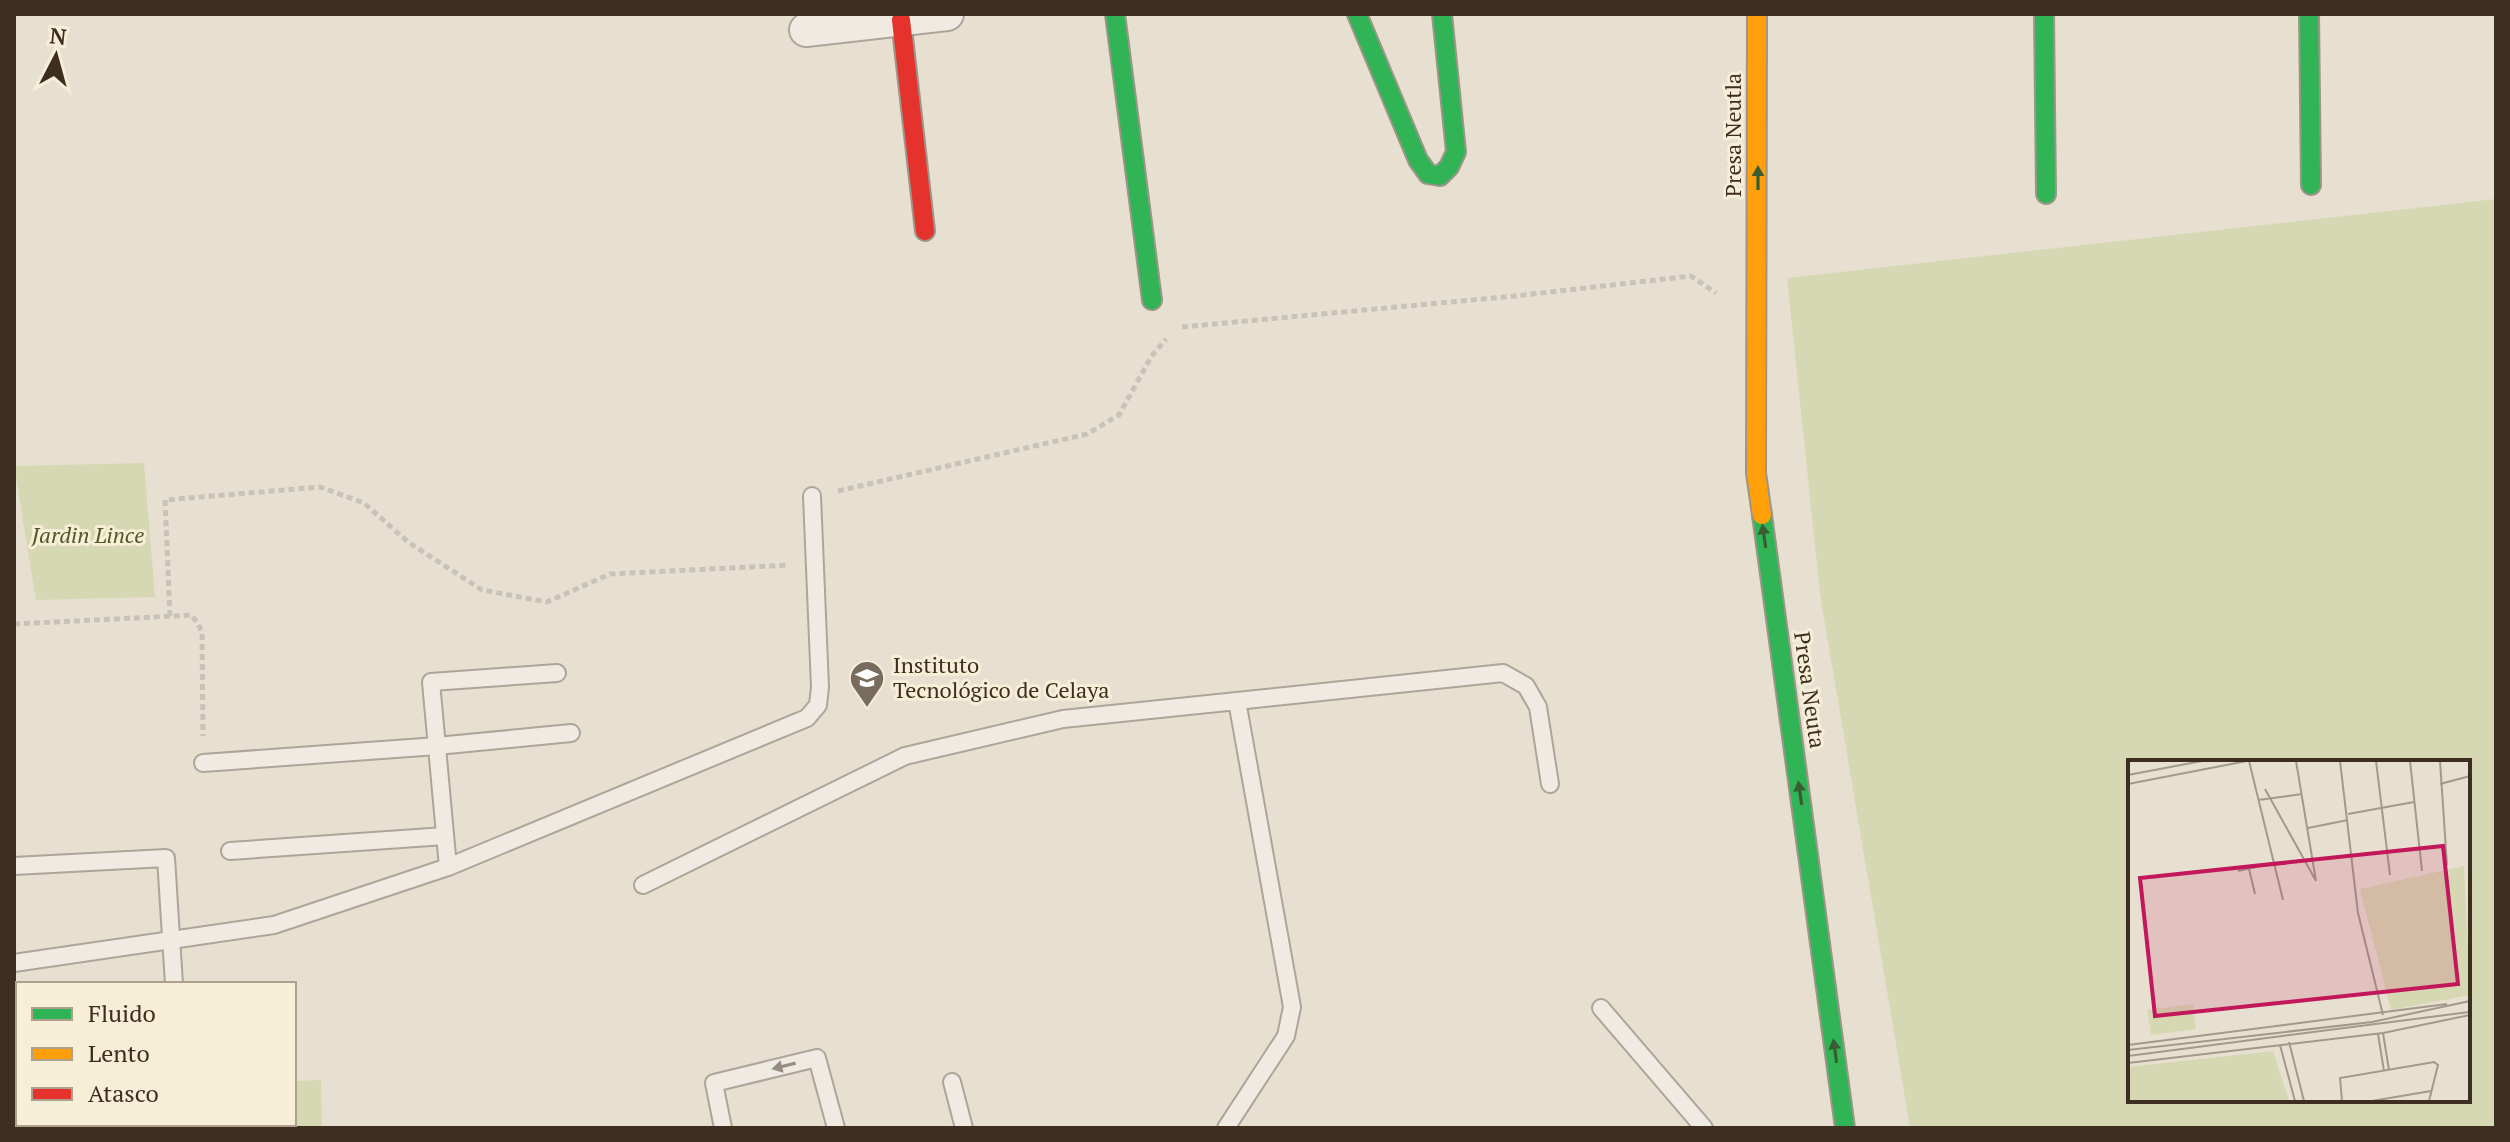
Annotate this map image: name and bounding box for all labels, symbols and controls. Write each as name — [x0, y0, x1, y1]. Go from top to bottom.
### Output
north arrow — [16, 16, 96, 96]
text: N — [48, 20, 68, 51]
street label: Presa Neutla — [1718, 73, 1747, 197]
one-way arrow — [1751, 165, 1764, 190]
park label: Jardin Lince — [31, 520, 144, 549]
one-way arrow — [1757, 523, 1770, 548]
street label: Presa Neuta — [1788, 630, 1833, 750]
place label: Instituto Tecnológico de Celaya — [893, 650, 1109, 704]
school or university icon: Instituto Tecnológico de Celaya — [848, 659, 886, 709]
inset map — [2128, 760, 2470, 1102]
one-way arrow — [1793, 780, 1806, 805]
legend — [16, 982, 296, 1126]
text: Fluido — [88, 997, 156, 1029]
text: Lento — [88, 1037, 150, 1069]
one-way arrow — [1828, 1038, 1841, 1063]
one-way arrow — [772, 1060, 797, 1073]
text: Atasco — [88, 1077, 159, 1109]

